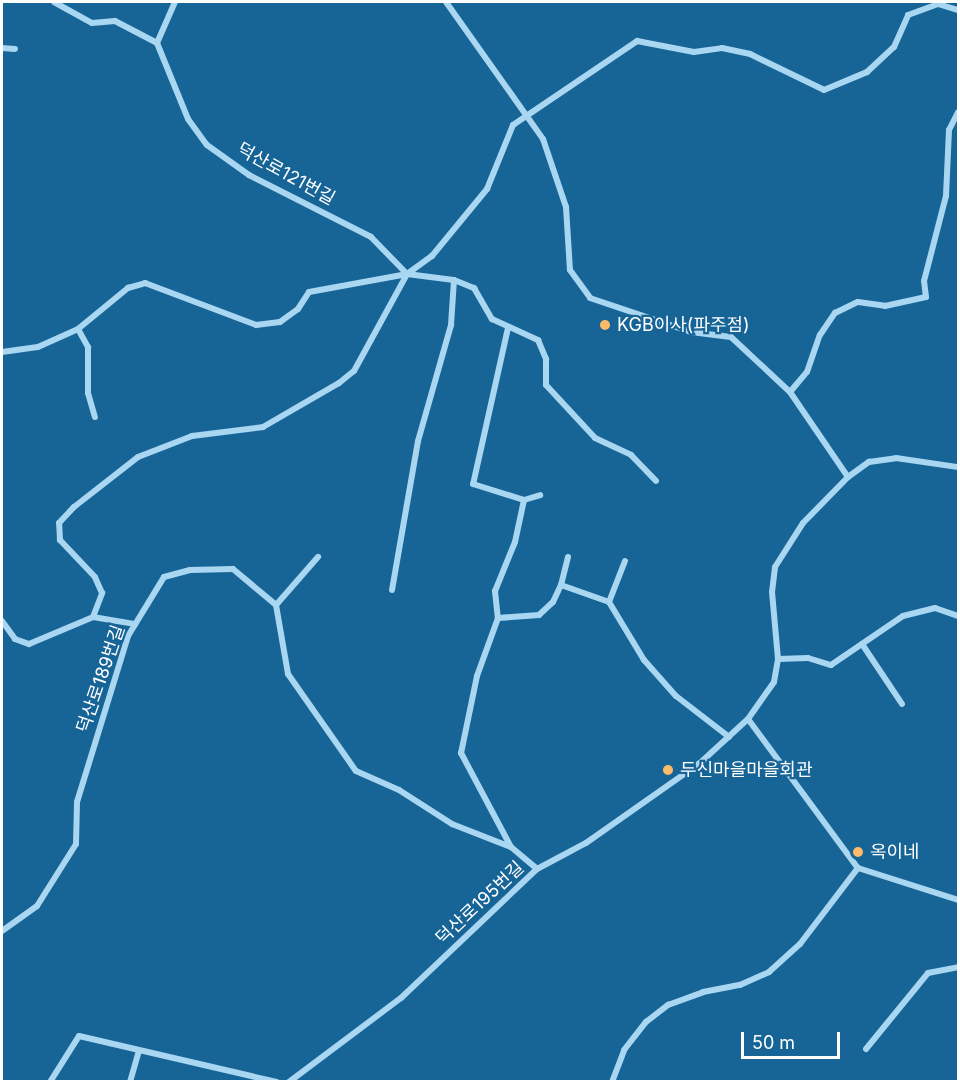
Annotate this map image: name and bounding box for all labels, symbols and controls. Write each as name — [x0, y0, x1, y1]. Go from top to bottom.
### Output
street label: 덕산로121번길 — [233, 138, 339, 210]
place label: KGB이사(파주점) — [617, 314, 750, 336]
marker: KGB이사(파주점) — [598, 318, 612, 332]
street label: 덕산로189번길 — [72, 622, 130, 736]
place label: 두신마을마을회관 — [680, 759, 812, 781]
marker: 두신마을마을회관 — [661, 763, 675, 777]
place label: 옥이네 — [870, 841, 920, 863]
marker: 옥이네 — [851, 845, 865, 859]
street label: 덕산로195번길 — [432, 857, 528, 949]
scale bar — [744, 1020, 843, 1058]
text: 50 m — [752, 1032, 795, 1053]

